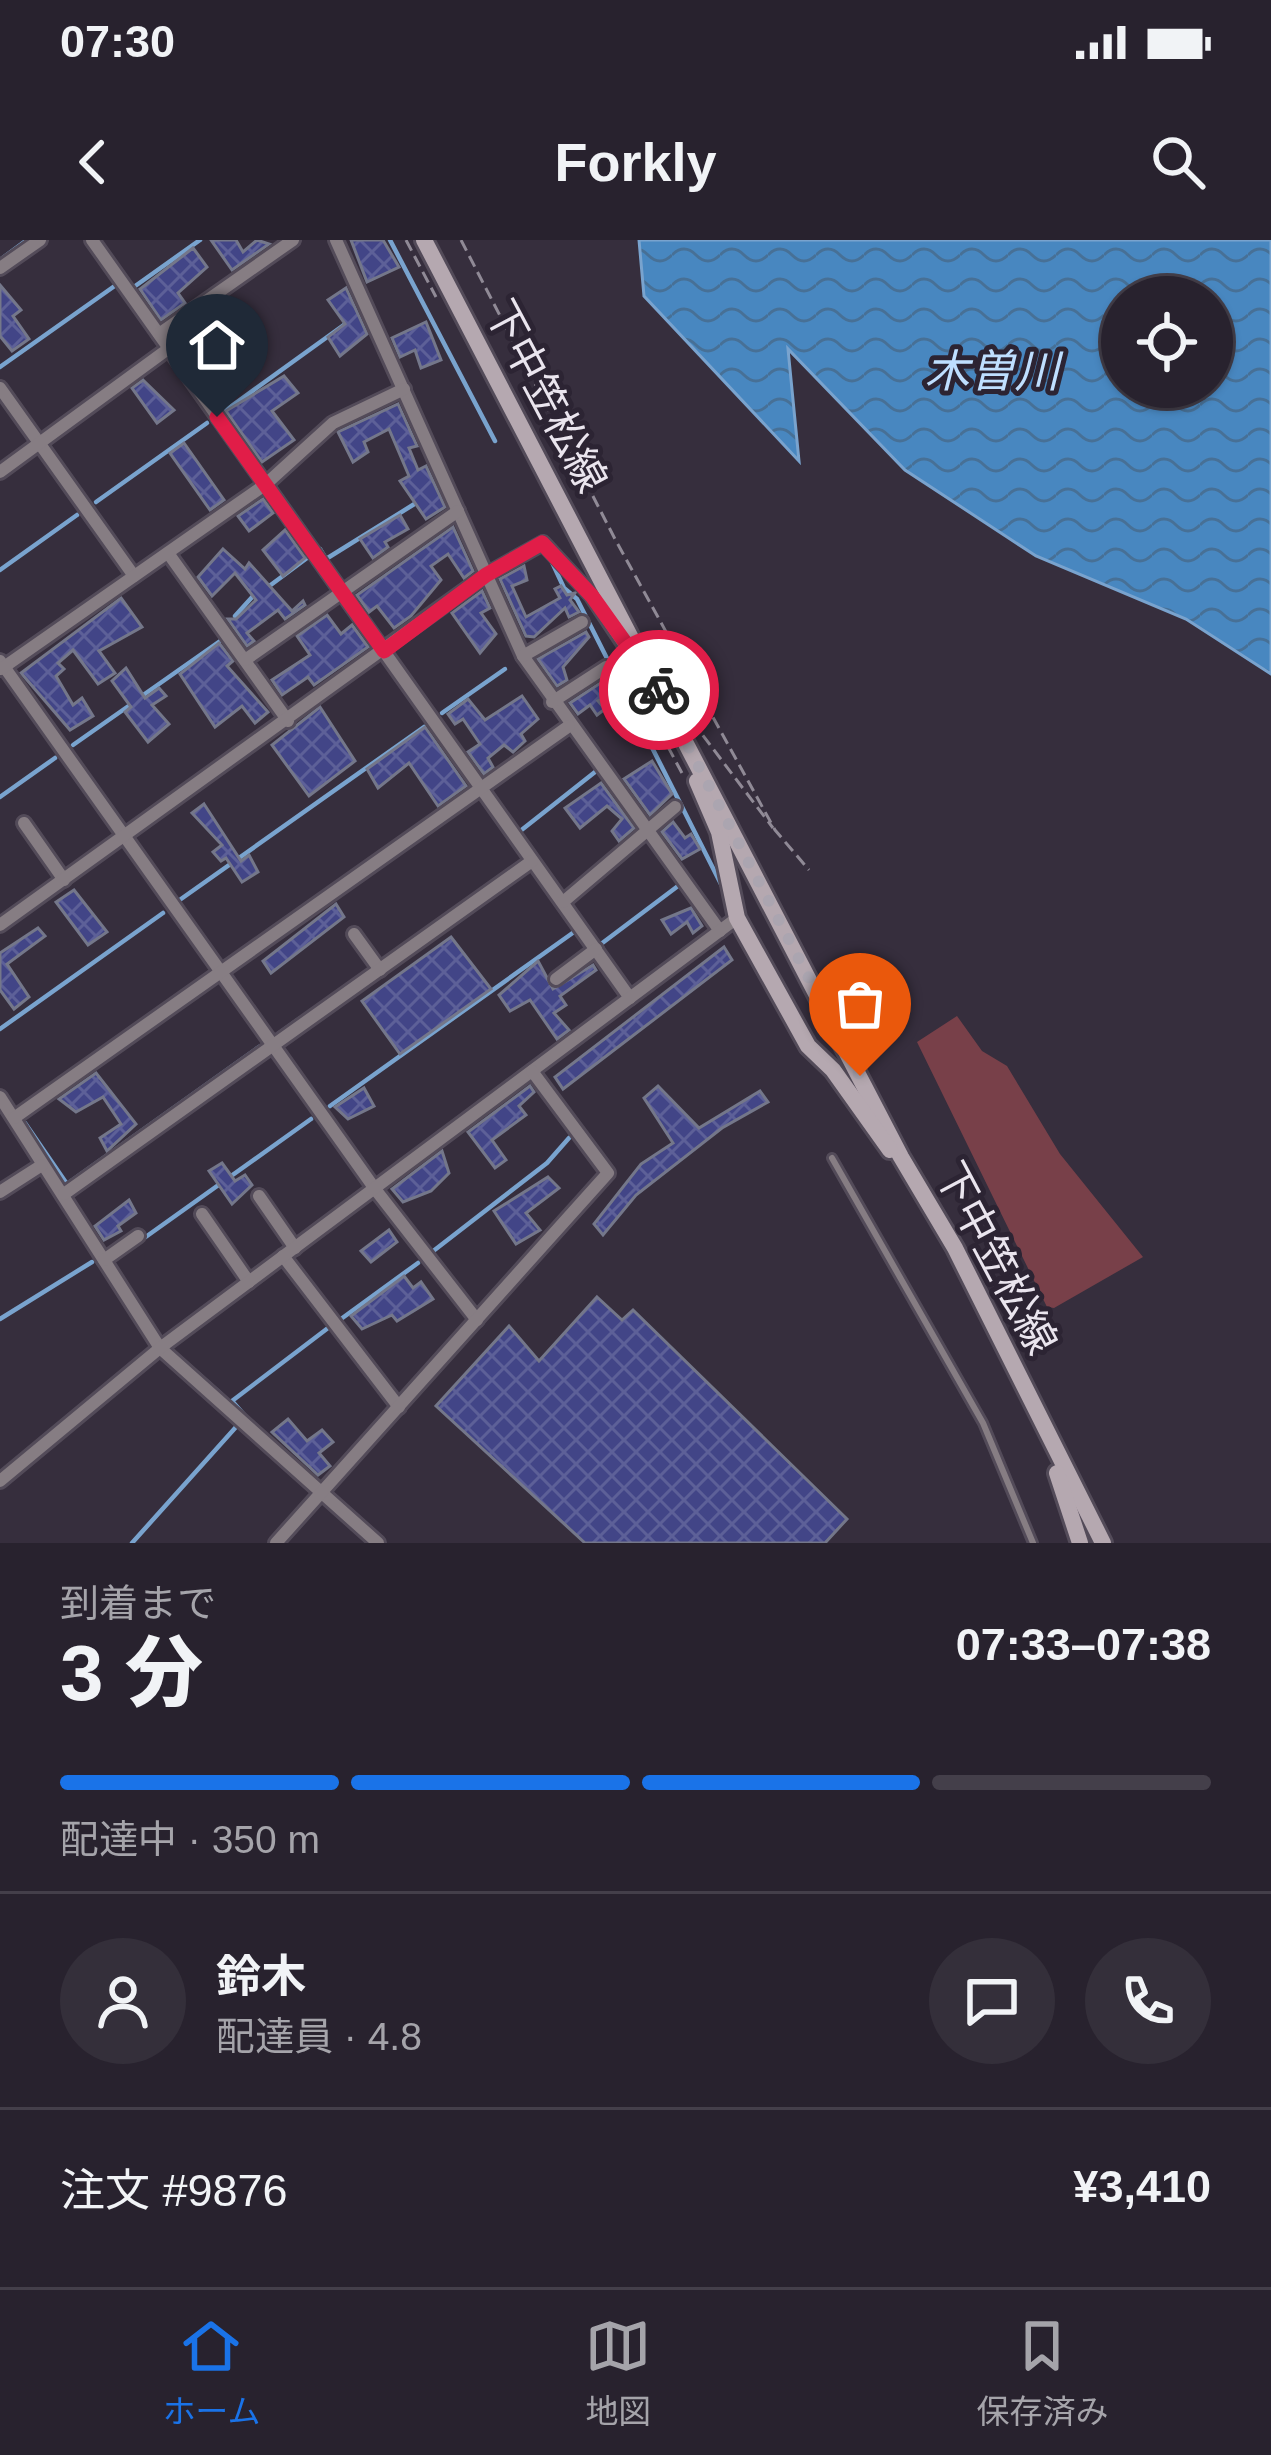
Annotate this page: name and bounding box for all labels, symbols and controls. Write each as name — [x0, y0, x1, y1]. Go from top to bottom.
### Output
text: 07:30 — [60, 16, 175, 67]
icon: back — [60, 129, 126, 195]
icon: search — [1145, 129, 1211, 195]
text: Forkly — [554, 132, 717, 192]
map controls — [1101, 276, 1233, 408]
button: locate — [1101, 276, 1233, 408]
street label: 下中笠松線 — [476, 292, 616, 500]
pin — [166, 294, 268, 417]
icon: home — [184, 312, 250, 378]
water label: 木曽川 — [924, 346, 1063, 397]
courier — [599, 630, 719, 750]
icon: bike — [626, 657, 692, 723]
pin — [809, 953, 911, 1076]
icon: bag — [827, 971, 893, 1037]
street label: 下中笠松線 — [926, 1154, 1066, 1362]
text: 到着まで — [60, 1582, 216, 1625]
text: 07:33–07:38 — [956, 1619, 1211, 1670]
text: 3 分 — [60, 1629, 203, 1717]
text: 配達中 · 350 m — [60, 1818, 320, 1861]
button: person — [60, 1938, 186, 2064]
button: chat — [929, 1938, 1055, 2064]
button: phone — [1085, 1938, 1211, 2064]
text: 鈴木 — [216, 1951, 306, 2002]
text: 配達員 · 4.8 — [216, 2015, 422, 2058]
text: ¥3,410 — [1073, 2161, 1211, 2212]
text: 注文 #9876 — [60, 2165, 288, 2216]
tab: ホーム — [162, 2313, 261, 2433]
tab: 地図 — [585, 2313, 651, 2433]
tab: 保存済み — [976, 2313, 1108, 2433]

